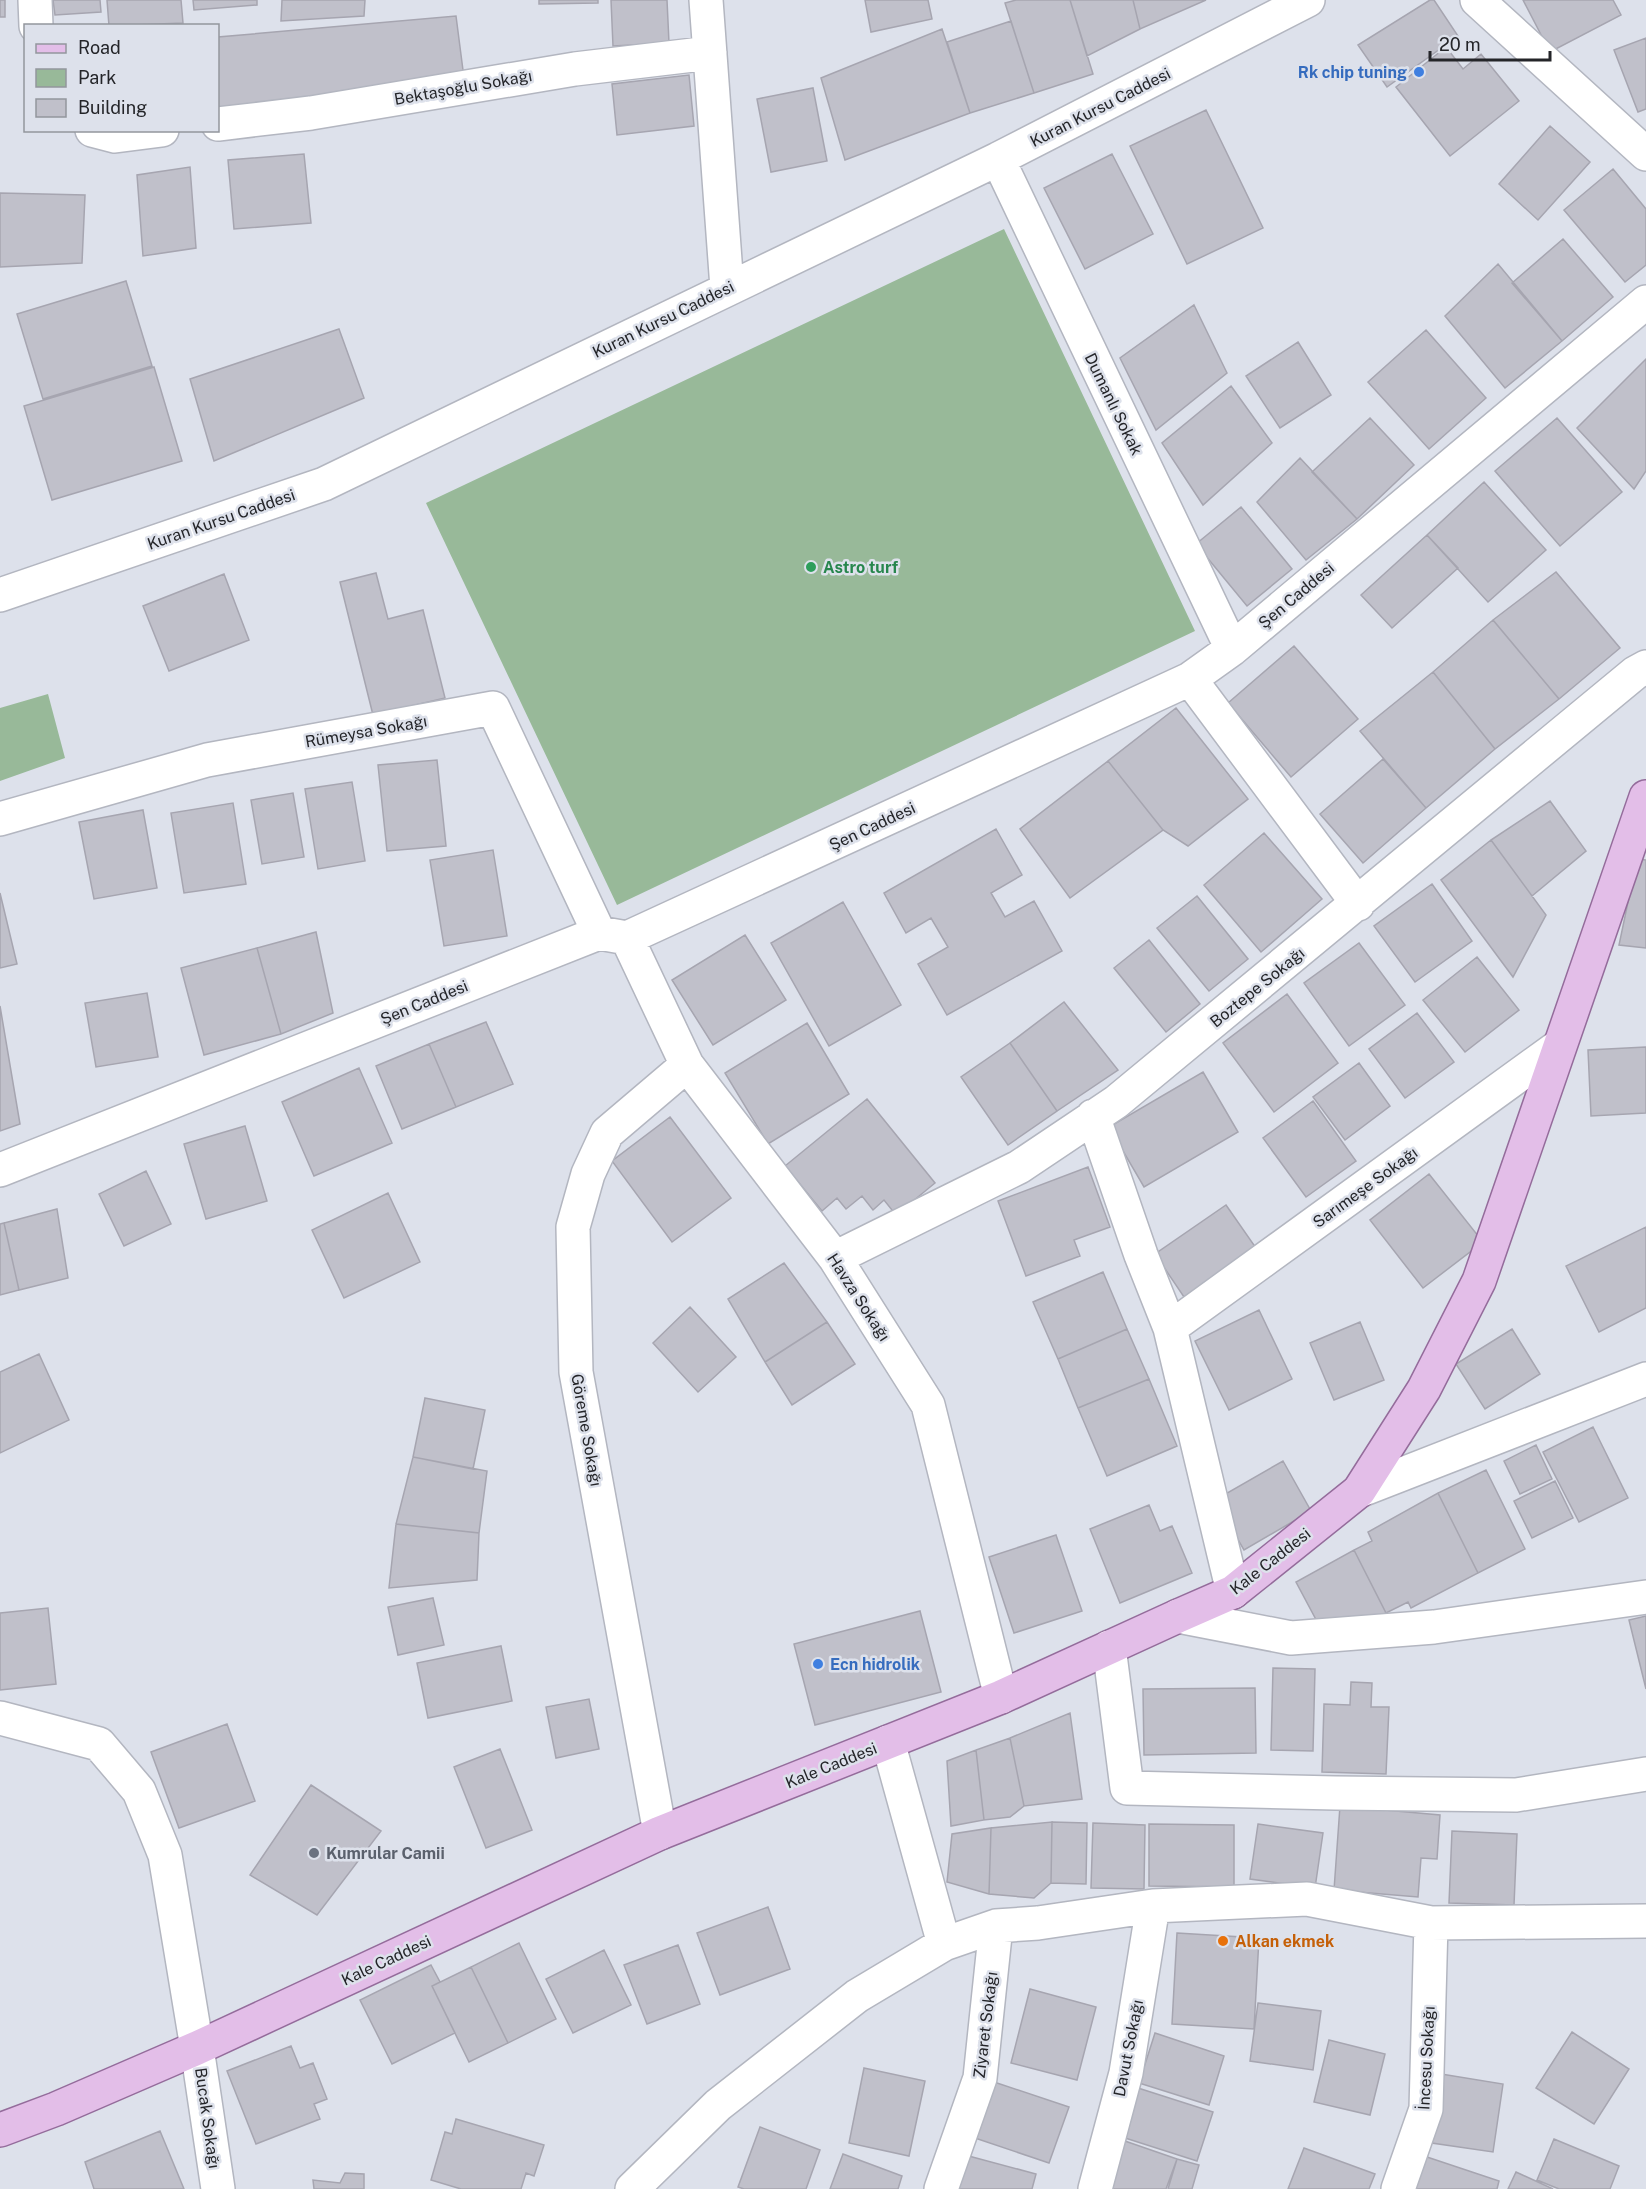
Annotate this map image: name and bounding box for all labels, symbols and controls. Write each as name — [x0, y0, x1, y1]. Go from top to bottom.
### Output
legend — [24, 24, 219, 132]
scale bar — [1430, 24, 1550, 62]
text: 20 m — [1439, 34, 1481, 55]
text: Road — [78, 37, 121, 58]
place label: Rk chip tuning — [1298, 63, 1407, 82]
street label: Kuran Kursu Caddesi — [1027, 64, 1174, 151]
marker: Rk chip tuning — [1412, 65, 1426, 79]
street label: Bektaşoğlu Sokağı — [393, 66, 533, 109]
text: Park — [78, 67, 116, 88]
text: Building — [78, 97, 147, 118]
street label: Kuran Kursu Caddesi — [589, 277, 737, 362]
street label: Dumanlı Sokak — [1081, 350, 1146, 458]
street label: Kuran Kursu Caddesi — [145, 485, 298, 554]
place label: Astro turf — [823, 558, 899, 577]
street label: Şen Caddesi — [1255, 558, 1338, 632]
marker: Astro turf — [804, 560, 818, 574]
street label: Rümeysa Sokağı — [304, 711, 428, 752]
street label: Şen Caddesi — [826, 798, 918, 855]
street label: Boztepe Sokağı — [1206, 943, 1308, 1031]
street label: Şen Caddesi — [378, 976, 471, 1029]
street label: Sarımeşe Sokağı — [1309, 1143, 1421, 1232]
street label: Havza Sokağı — [823, 1250, 894, 1345]
street label: Göreme Sokağı — [567, 1372, 606, 1488]
street label: Kale Caddesi — [1226, 1524, 1314, 1599]
place label: Ecn hidrolik — [830, 1655, 920, 1674]
marker: Ecn hidrolik — [811, 1657, 825, 1671]
street label: Kale Caddesi — [783, 1739, 880, 1792]
place label: Kumrular Camii — [326, 1844, 445, 1863]
marker: Kumrular Camii — [307, 1846, 321, 1860]
street label: Kale Caddesi — [338, 1931, 434, 1990]
place label: Alkan ekmek — [1235, 1932, 1334, 1951]
marker: Alkan ekmek — [1216, 1934, 1230, 1948]
street label: Ziyaret Sokağı — [970, 1971, 1001, 2079]
street label: Davut Sokağı — [1110, 1998, 1147, 2098]
street label: İncesu Sokağı — [1413, 2006, 1439, 2110]
street label: Bucak Sokağı — [191, 2066, 224, 2170]

